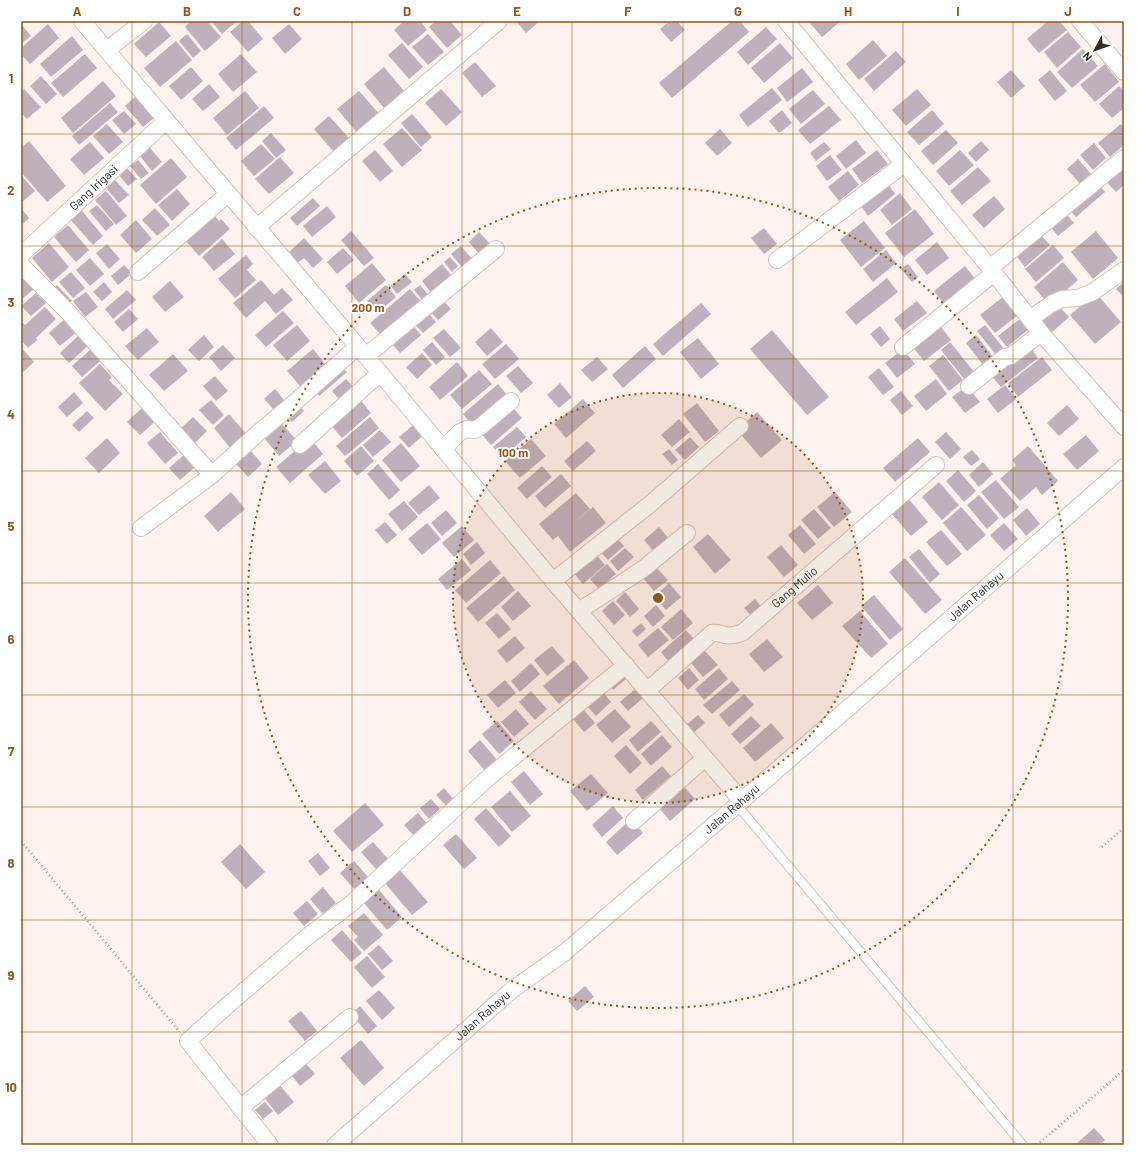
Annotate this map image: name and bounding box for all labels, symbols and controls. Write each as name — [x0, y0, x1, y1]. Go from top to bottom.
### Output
text: A — [73, 3, 82, 19]
text: B — [183, 3, 191, 19]
text: C — [293, 3, 301, 19]
text: D — [403, 3, 411, 19]
text: E — [513, 3, 521, 19]
text: F — [624, 3, 632, 19]
text: G — [734, 3, 742, 19]
text: H — [844, 3, 852, 19]
text: I — [956, 3, 960, 19]
text: J — [1064, 3, 1072, 19]
north arrow — [1075, 30, 1115, 70]
text: N — [1080, 50, 1094, 64]
text: 1 — [9, 70, 13, 86]
street label: Gang Irigasi — [66, 161, 120, 213]
text: 2 — [7, 182, 15, 198]
text: 3 — [7, 294, 15, 310]
text: 200 m — [352, 300, 384, 314]
text: 4 — [7, 406, 15, 422]
text: 100 m — [498, 445, 528, 459]
text: 5 — [7, 518, 15, 534]
street label: Gang Mulio — [768, 563, 820, 610]
street label: Jalan Rahayu — [945, 568, 1006, 623]
centre of rings — [651, 591, 665, 605]
text: 6 — [8, 631, 15, 647]
text: 7 — [8, 743, 15, 759]
street label: Jalan Rahayu — [700, 781, 762, 836]
text: 8 — [7, 855, 15, 871]
text: 9 — [8, 967, 15, 983]
street label: Jalan Rahayu — [451, 987, 512, 1043]
text: 10 — [5, 1079, 17, 1095]

